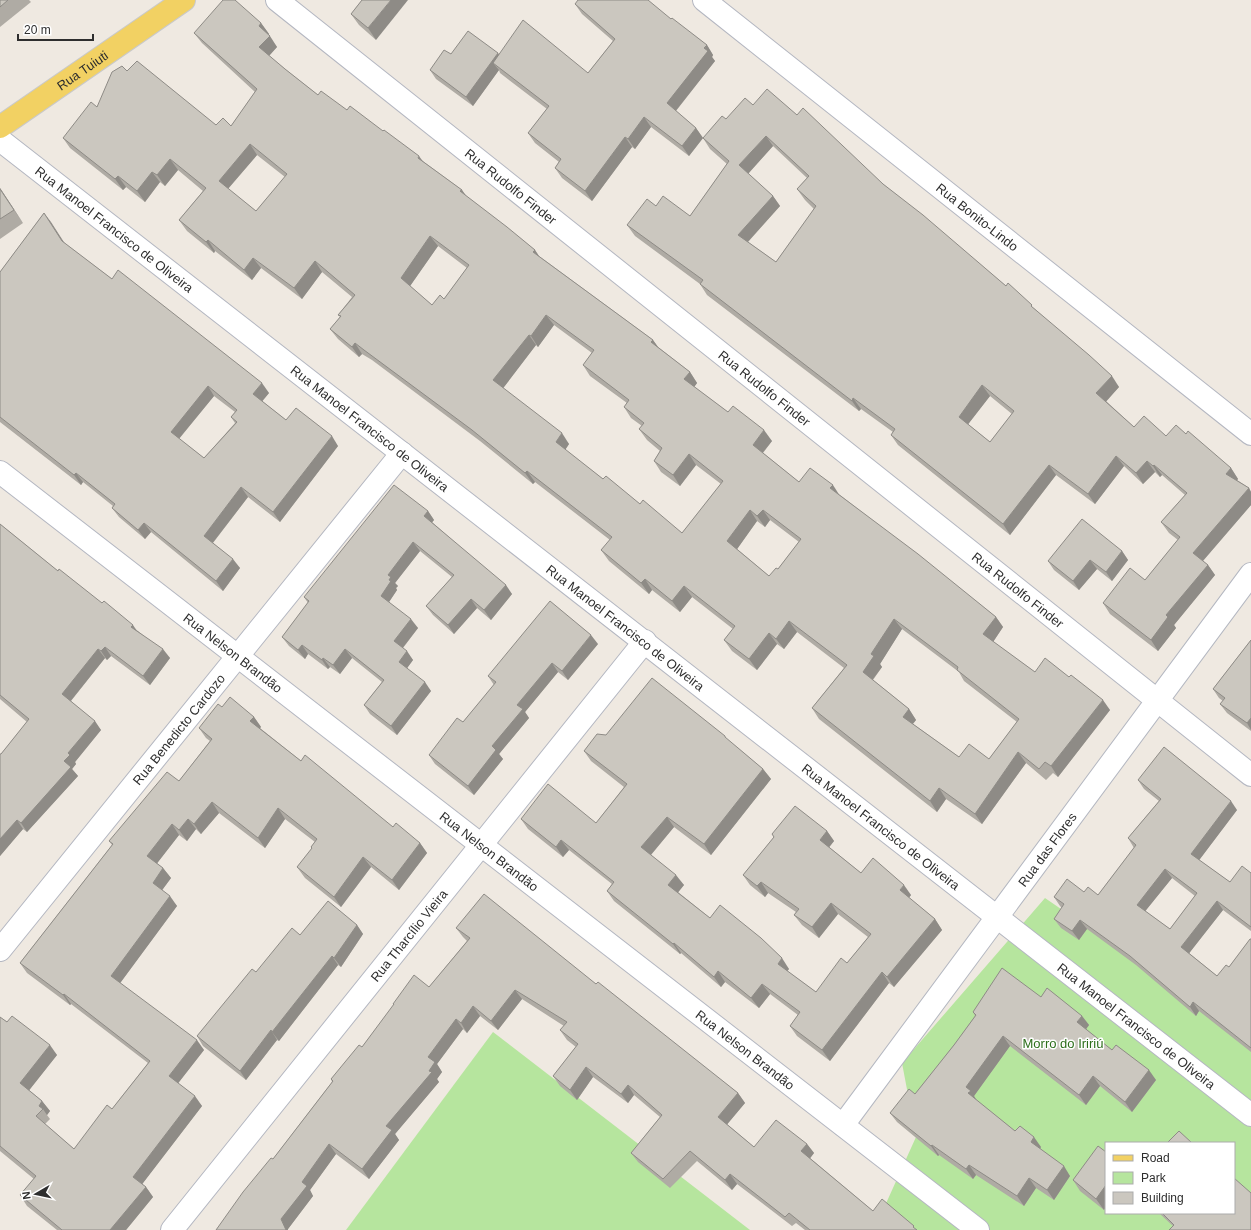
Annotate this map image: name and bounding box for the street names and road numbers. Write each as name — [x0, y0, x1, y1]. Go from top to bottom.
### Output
street label: Rua Tuiuti — [54, 47, 111, 93]
street label: Rua Rudolfo Finder — [462, 145, 560, 228]
street label: Rua Manoel Francisco de Oliveira — [32, 163, 197, 296]
street label: Rua Bonito-Lindo — [933, 180, 1021, 254]
street label: Rua Rudolfo Finder — [716, 347, 814, 429]
street label: Rua Manoel Francisco de Oliveira — [288, 362, 452, 495]
street label: Rua Rudolfo Finder — [969, 549, 1067, 631]
street label: Rua Manoel Francisco de Oliveira — [544, 561, 708, 694]
street label: Rua Nelson Brandão — [181, 610, 285, 696]
street label: Rua Benedicto Cardozo — [129, 671, 228, 788]
street label: Rua Manoel Francisco de Oliveira — [799, 760, 964, 893]
street label: Rua Nelson Brandão — [437, 808, 542, 894]
street label: Rua das Flores — [1015, 809, 1080, 889]
street label: Rua Tharcílio Vieira — [367, 886, 451, 984]
street label: Rua Manoel Francisco de Oliveira — [1055, 960, 1219, 1092]
street label: Rua Nelson Brandão — [693, 1007, 798, 1093]

